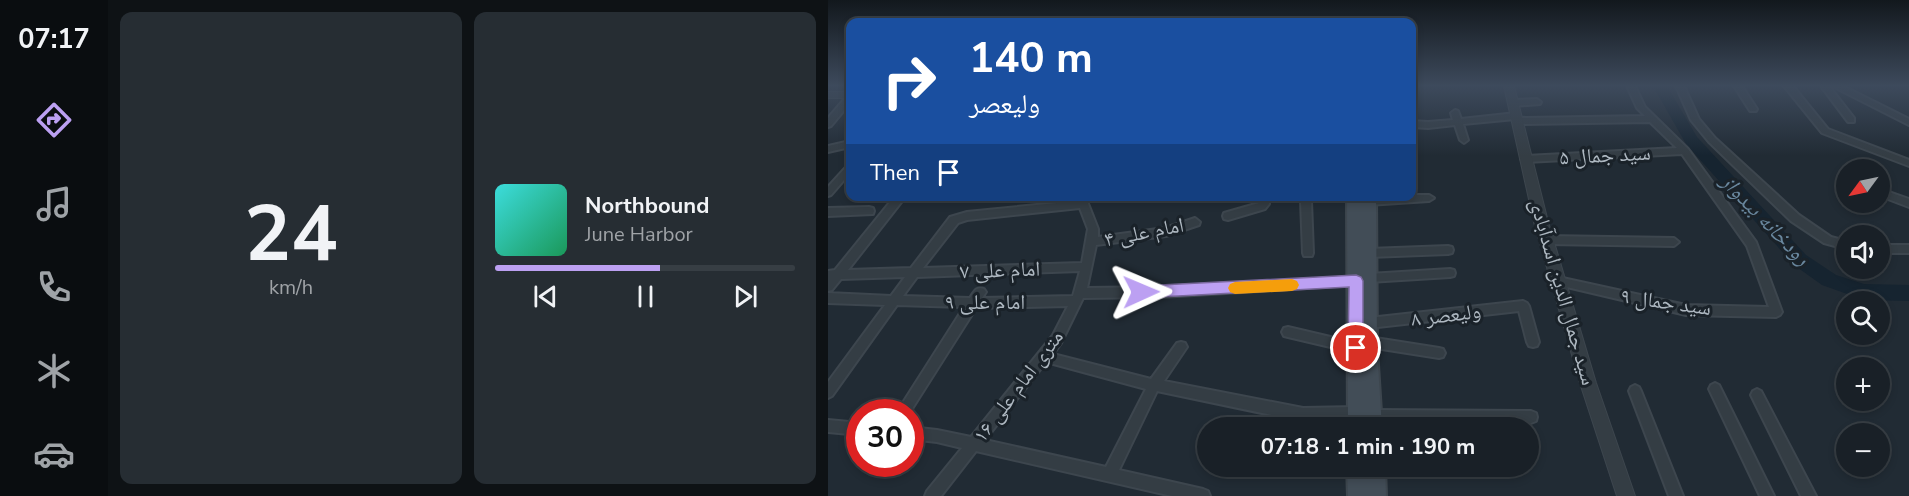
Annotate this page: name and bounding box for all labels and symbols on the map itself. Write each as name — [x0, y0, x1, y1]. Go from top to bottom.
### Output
street label: سید جمال ۵ — [1559, 139, 1651, 171]
north arrow — [1836, 159, 1890, 213]
water label: رودخانه بیدواز — [1712, 166, 1817, 272]
street label: سید جمال الدین اسدآبادی — [1523, 195, 1603, 389]
street label: امام علی ۴ — [1102, 211, 1186, 253]
street label: امام علی ۷ — [959, 255, 1041, 285]
position arrow — [1109, 260, 1173, 324]
street label: سید جمال ۹ — [1619, 282, 1713, 322]
street label: امام علی ۹ — [945, 288, 1025, 316]
street label: ولیعصر ۸ — [1409, 297, 1483, 333]
pin — [1330, 322, 1381, 373]
street label: ۱۶ متری امام علی — [966, 324, 1070, 448]
speed limit sign: 30 — [846, 399, 924, 477]

